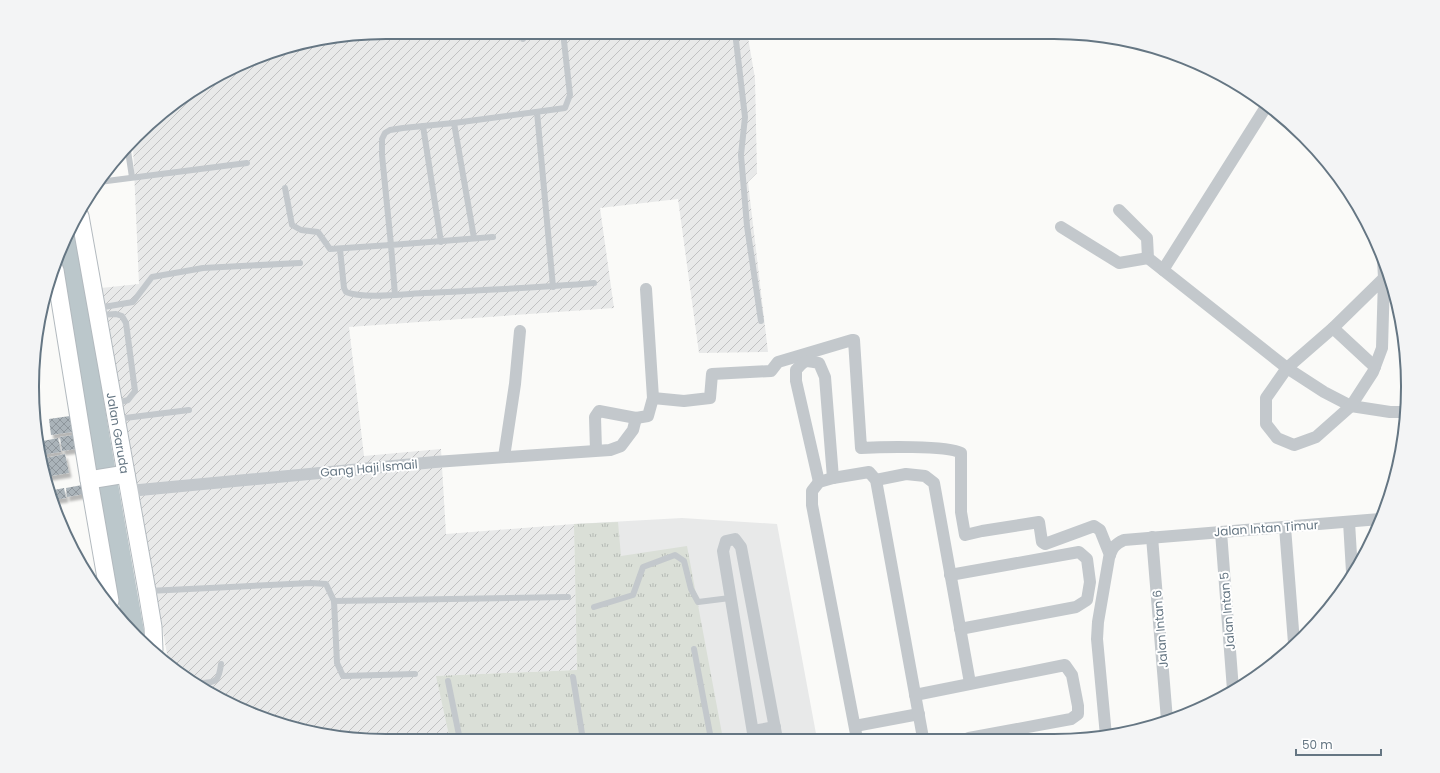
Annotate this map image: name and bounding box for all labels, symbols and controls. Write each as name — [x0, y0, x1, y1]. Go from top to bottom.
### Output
street label: Jalan Garuda — [102, 391, 134, 475]
street label: Gang Haji Ismail — [320, 455, 418, 481]
street label: Jalan Intan Timur — [1213, 516, 1319, 540]
street label: Jalan Intan 5 — [1215, 571, 1239, 651]
street label: Jalan Intan 6 — [1148, 589, 1172, 669]
scale bar — [1296, 731, 1381, 757]
text: 50 m — [1302, 736, 1333, 753]

